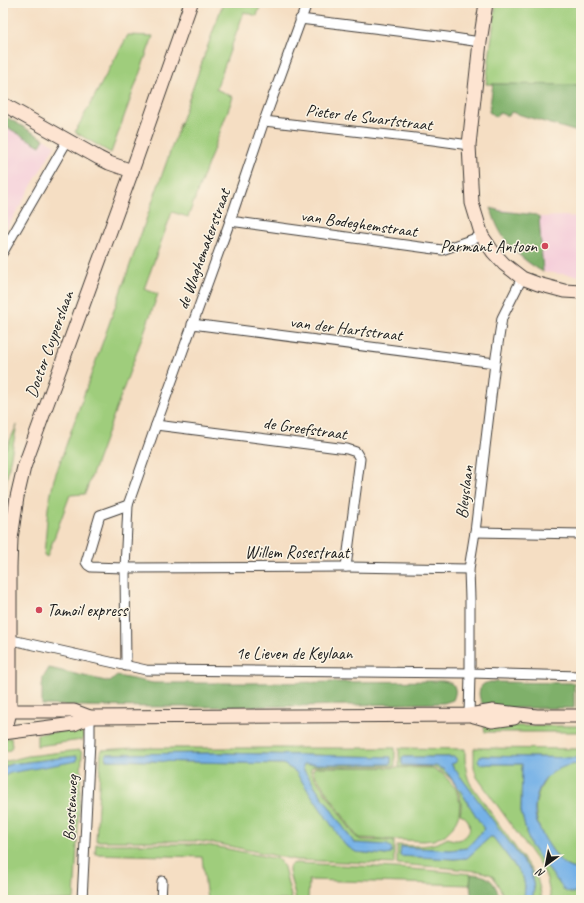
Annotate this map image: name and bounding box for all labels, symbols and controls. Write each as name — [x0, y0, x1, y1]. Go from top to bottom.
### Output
street label: Pieter de Swartstraat — [305, 99, 436, 136]
street label: de Waghemakerstraat — [172, 184, 236, 312]
street label: van Bodeghemstraat — [299, 205, 421, 242]
place label: Parmant Antoon — [440, 236, 538, 257]
marker: Parmant Antoon — [540, 241, 550, 251]
street label: Doctor Cuyperslaan — [20, 287, 79, 400]
street label: van der Hartstraat — [289, 311, 406, 346]
street label: de Greefstraat — [262, 412, 350, 445]
street label: Bleyslaan — [451, 464, 478, 520]
street label: Willem Rosestraat — [245, 542, 351, 563]
place label: Tamoil express — [47, 600, 130, 621]
marker: Tamoil express — [34, 605, 44, 615]
street label: 1e Lieven de Keylaan — [236, 643, 354, 664]
street label: Boostenweg — [58, 773, 83, 841]
north arrow — [526, 845, 566, 885]
text: N — [532, 865, 547, 881]

